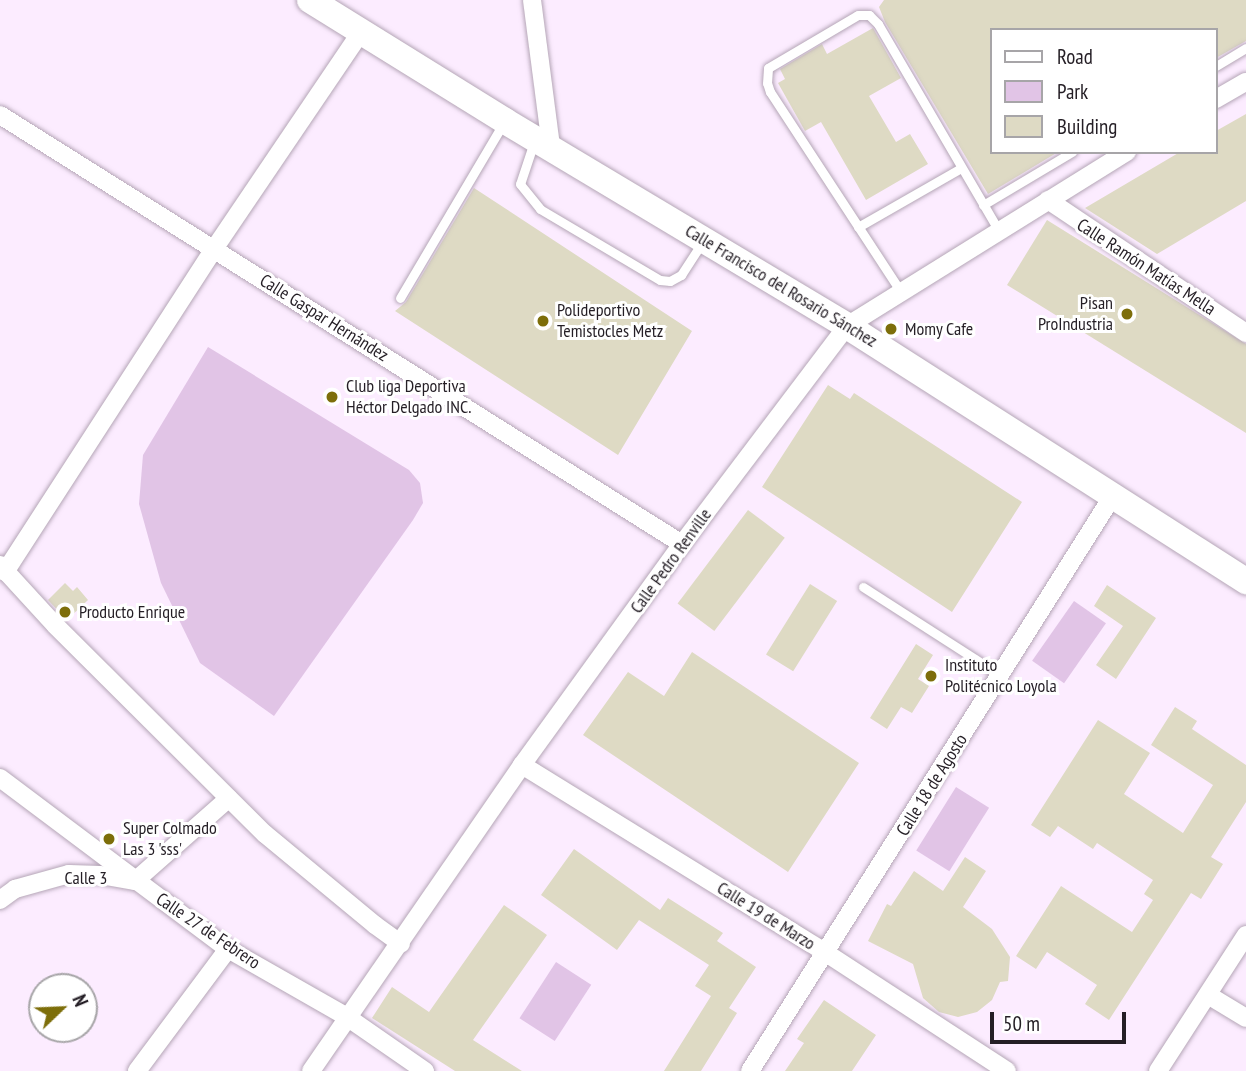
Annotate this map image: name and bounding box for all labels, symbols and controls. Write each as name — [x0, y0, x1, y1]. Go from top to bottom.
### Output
legend — [990, 28, 1218, 154]
text: Road — [1057, 43, 1093, 70]
text: Park — [1057, 78, 1088, 105]
text: Building — [1057, 113, 1117, 140]
street label: Calle Ramón Matías Mella — [1073, 214, 1219, 320]
street label: Calle Francisco del Rosario Sánchez — [681, 220, 881, 352]
street label: Calle Gaspar Hernández — [256, 270, 392, 366]
place label: Pisan ProIndustria — [1038, 293, 1113, 336]
place label: Polideportivo Temistocles Metz — [557, 300, 663, 342]
marker: Pisan ProIndustria — [1119, 306, 1135, 322]
marker: Polideportivo Temistocles Metz — [535, 313, 551, 329]
place label: Momy Cafe — [905, 318, 974, 340]
marker: Momy Cafe — [883, 321, 899, 337]
place label: Club liga Deportiva Héctor Delgado INC. — [346, 376, 471, 418]
marker: Club liga Deportiva Héctor Delgado INC. — [324, 389, 340, 405]
street label: Calle Pedro Renville — [626, 504, 716, 618]
place label: Producto Enrique — [79, 601, 185, 623]
marker: Producto Enrique — [57, 604, 73, 620]
place label: Instituto Politécnico Loyola — [945, 655, 1057, 698]
marker: Instituto Politécnico Loyola — [923, 668, 939, 684]
street label: Calle 18 de Agosto — [892, 730, 972, 840]
place label: Super Colmado Las 3 'sss' — [123, 818, 217, 860]
marker: Super Colmado Las 3 'sss' — [101, 831, 117, 847]
street label: Calle 3 — [65, 867, 107, 889]
street label: Calle 19 de Marzo — [713, 877, 819, 955]
street label: Calle 27 de Febrero — [152, 888, 264, 974]
north arrow — [28, 973, 98, 1043]
text: N — [67, 991, 94, 1010]
scale bar — [994, 998, 1130, 1042]
text: 50 m — [1003, 1010, 1040, 1037]

